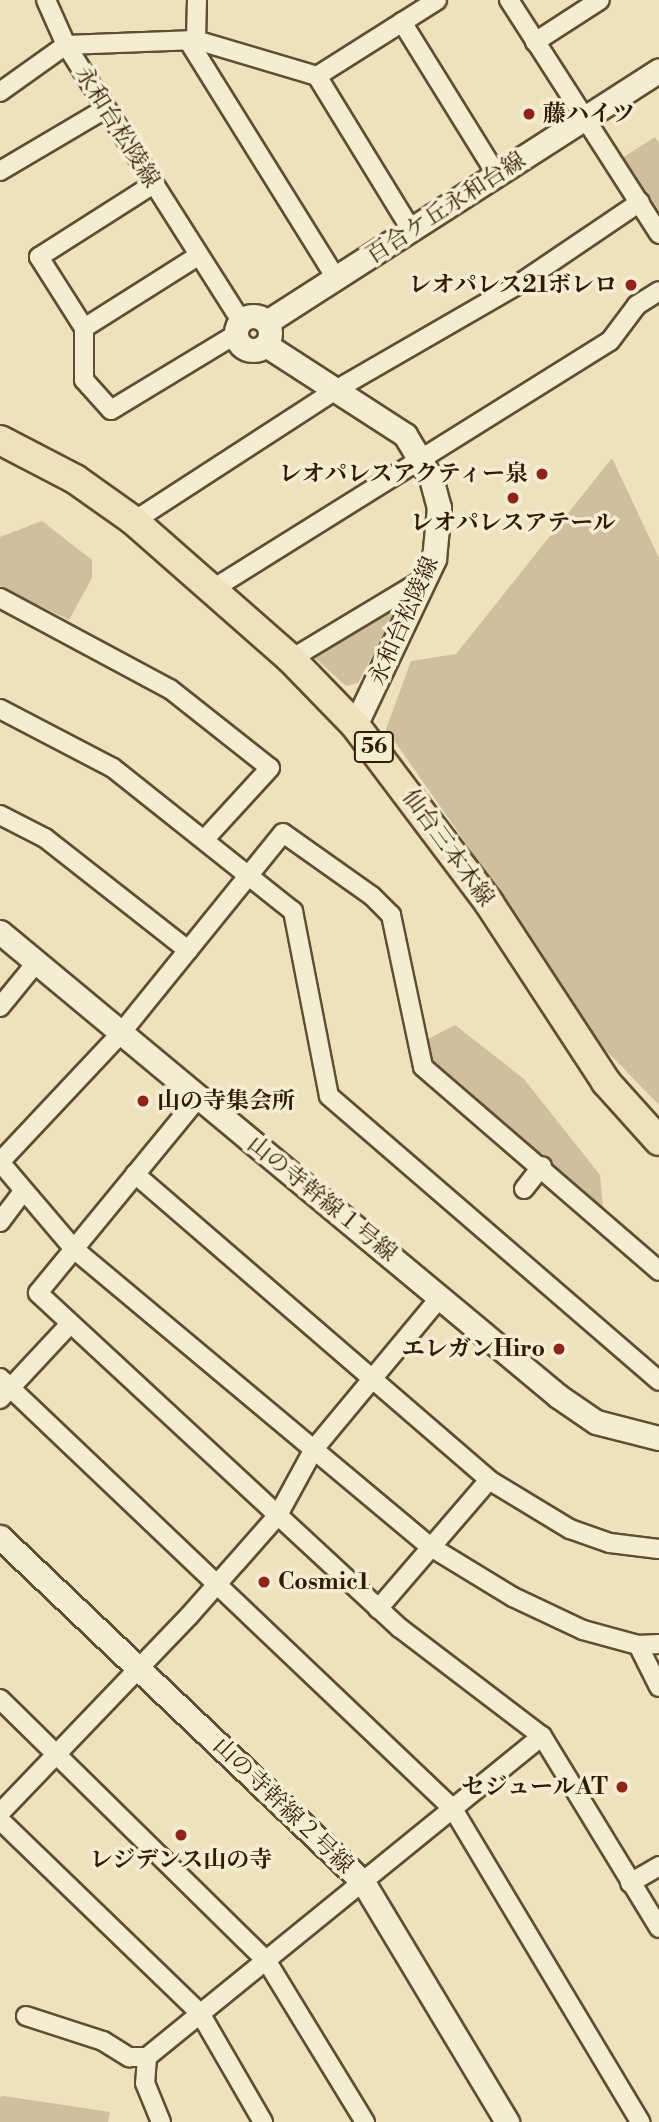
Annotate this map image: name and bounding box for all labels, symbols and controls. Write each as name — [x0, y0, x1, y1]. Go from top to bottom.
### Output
street label: 永和台松陵線 — [69, 61, 165, 193]
place label: 藤ハイツ — [543, 100, 635, 128]
marker: 藤ハイツ — [521, 106, 537, 122]
street label: 百合ケ丘永和台線 — [361, 146, 531, 270]
place label: レオパレス21ボレロ — [407, 271, 617, 299]
marker: レオパレス21ボレロ — [623, 277, 639, 293]
place label: レオパレスアクティー泉 — [275, 460, 528, 488]
marker: レオパレスアクティー泉 — [534, 466, 550, 482]
marker: レオパレスアテール — [505, 490, 521, 506]
place label: レオパレスアテール — [410, 509, 616, 537]
street label: 永和台松陵線 — [363, 552, 445, 690]
road number: 56 — [353, 730, 395, 764]
street label: 仙台三本木線 — [396, 784, 500, 912]
place label: 山の寺集会所 — [157, 1087, 295, 1115]
marker: 山の寺集会所 — [135, 1093, 151, 1109]
street label: 山の寺幹線１号線 — [242, 1130, 402, 1268]
place label: エレガンHiro — [402, 1335, 545, 1363]
marker: エレガンHiro — [551, 1341, 567, 1357]
place label: Cosmic1 — [278, 1568, 369, 1596]
marker: Cosmic1 — [256, 1574, 272, 1590]
street label: 山の寺幹線２号線 — [207, 1732, 359, 1880]
place label: セジュールAT — [461, 1773, 608, 1801]
marker: セジュールAT — [614, 1779, 630, 1795]
marker: レジデンス山の寺 — [173, 1827, 189, 1843]
place label: レジデンス山の寺 — [89, 1846, 273, 1874]

